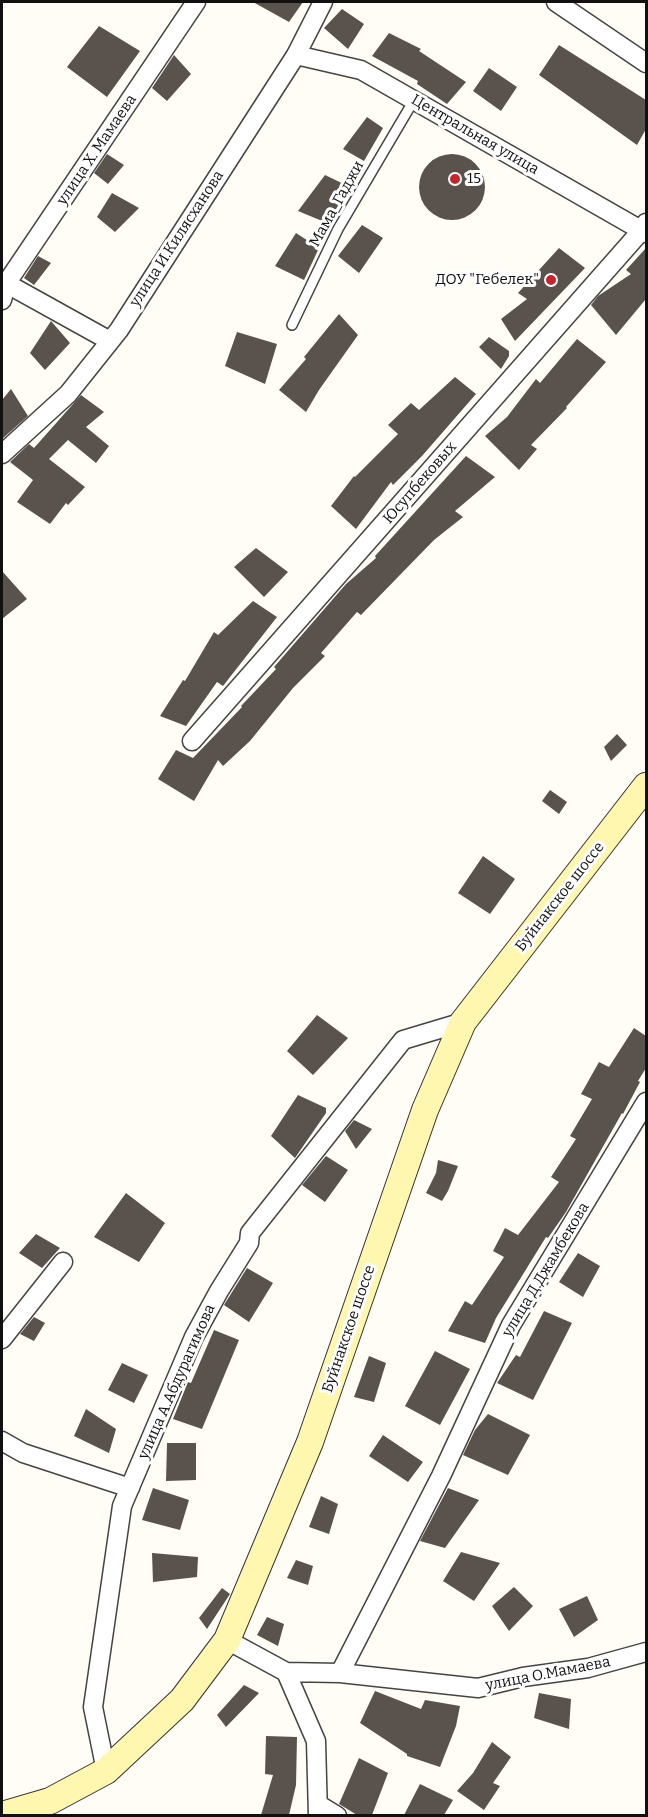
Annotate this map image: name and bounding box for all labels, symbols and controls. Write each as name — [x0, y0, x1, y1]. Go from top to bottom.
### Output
street label: улица Х. Мамаева — [53, 91, 141, 209]
street label: Центральная улица — [408, 91, 542, 179]
street label: Мама_Гаджи — [306, 158, 368, 250]
street label: улица И.Килясханова — [126, 168, 228, 310]
place label: 15 — [467, 170, 481, 188]
marker: 15 — [448, 172, 462, 186]
place label: ДОУ "Гебелек" — [436, 271, 539, 289]
marker: ДОУ "Гебелек" — [544, 273, 558, 287]
street label: Юсупбековых — [379, 438, 461, 528]
street label: Буйнакское шоссе — [512, 839, 608, 955]
street label: улица Д.Джамбекова — [499, 1199, 593, 1341]
street label: Буйнакское шоссе — [319, 1263, 379, 1395]
street label: улица А.Абдурагимова — [135, 1302, 219, 1462]
street label: улица О.Мамаева — [484, 1653, 612, 1695]

